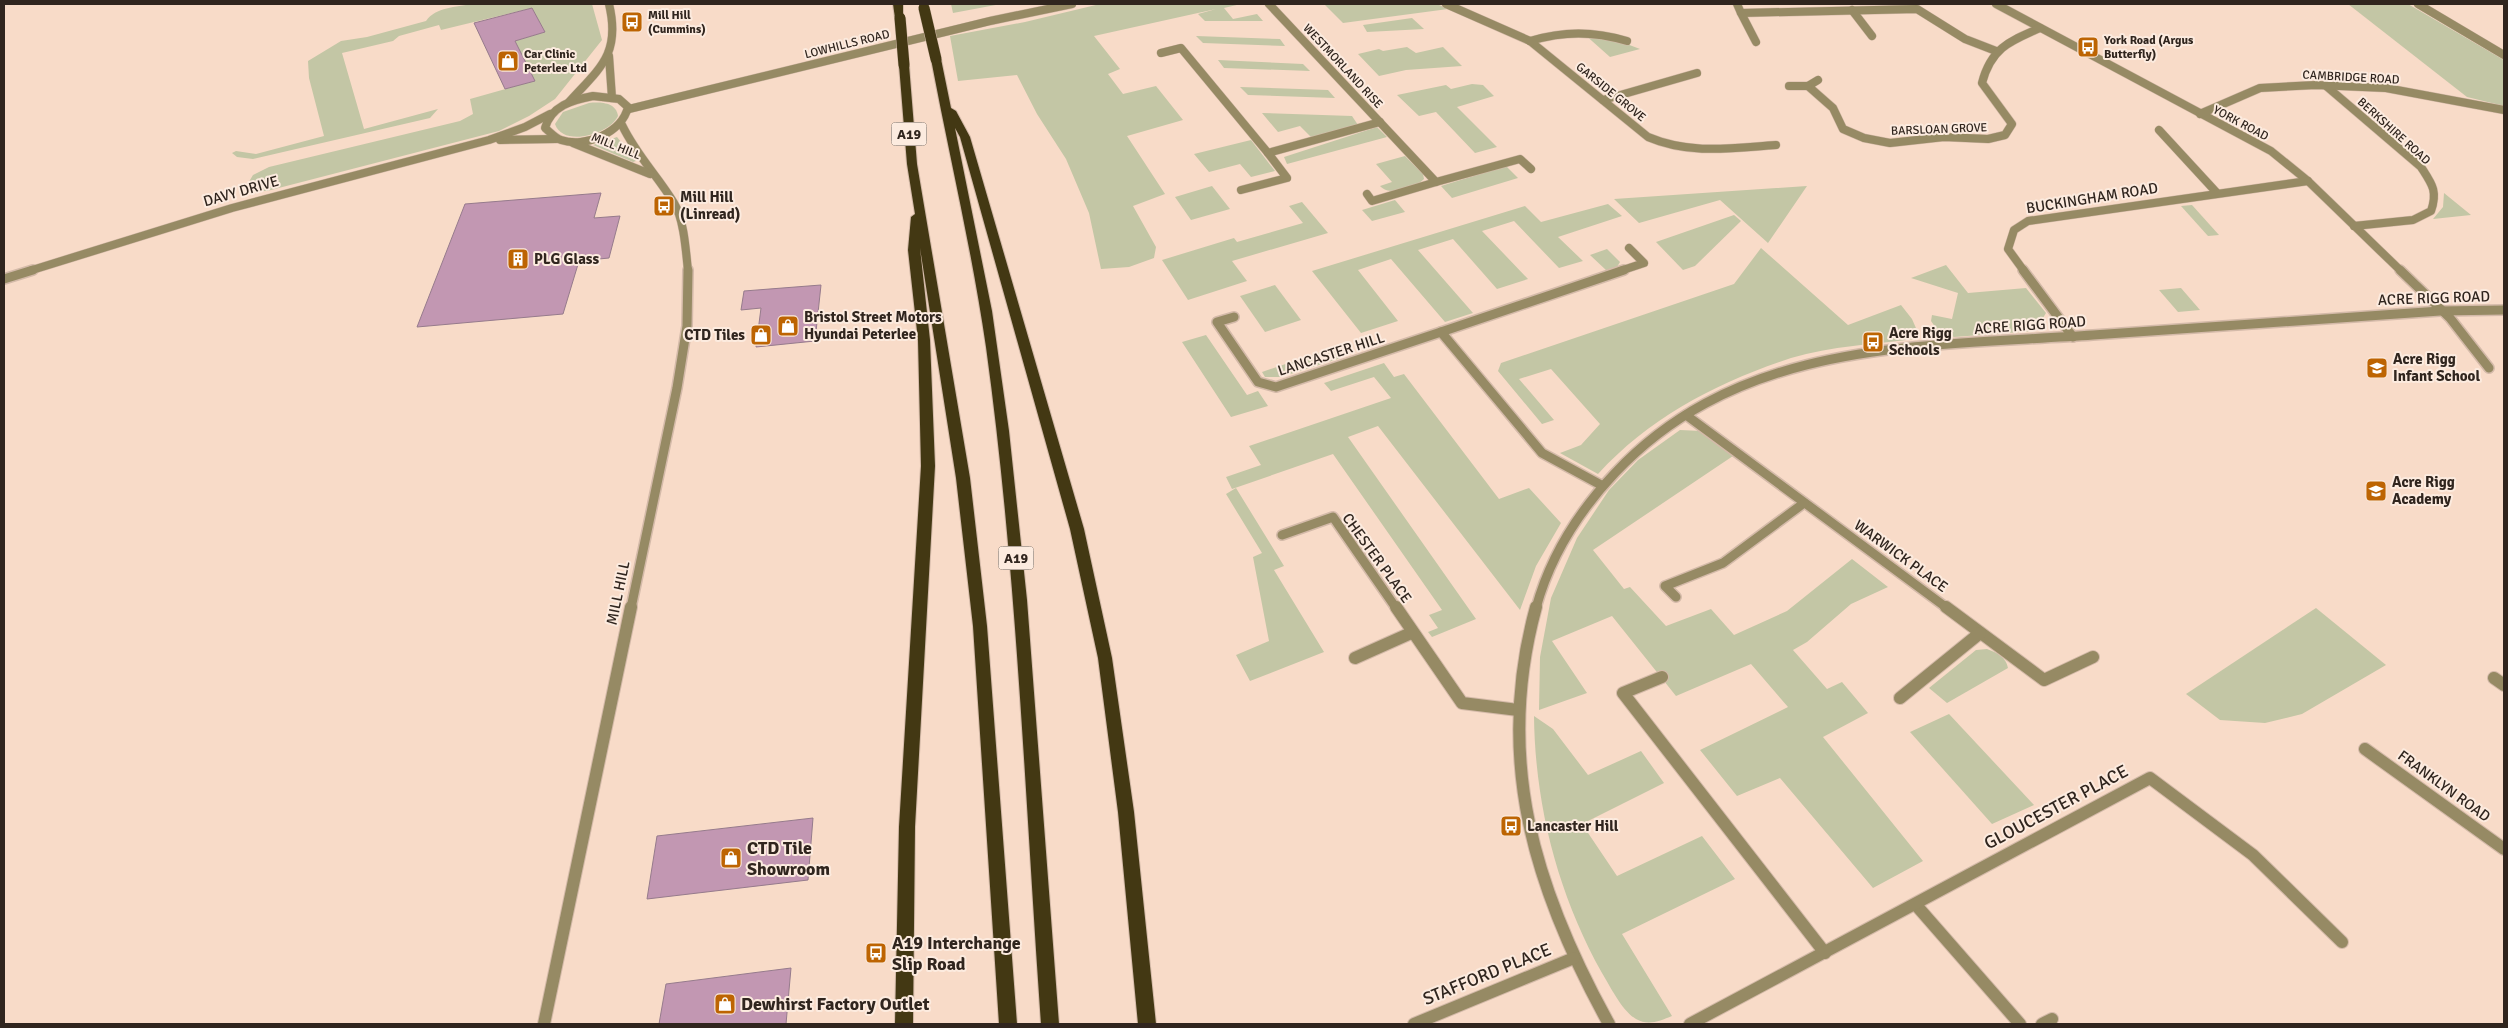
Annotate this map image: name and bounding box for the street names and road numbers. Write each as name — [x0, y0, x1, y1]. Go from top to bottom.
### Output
street label: WESTMORLAND RISE — [1300, 21, 1386, 112]
street label: LOWHILLS ROAD — [803, 27, 891, 62]
street label: GARSIDE GROVE — [1573, 60, 1649, 125]
street label: CAMBRIDGE ROAD — [2302, 67, 2400, 88]
street label: BERKSHIRE ROAD — [2354, 95, 2433, 168]
street label: YORK ROAD — [2210, 103, 2271, 144]
street label: BARSLOAN GROVE — [1891, 120, 1988, 139]
road number: A19 — [892, 122, 926, 146]
street label: MILL HILL — [589, 130, 643, 163]
street label: DAVY DRIVE — [201, 172, 281, 210]
street label: BUCKINGHAM ROAD — [2025, 179, 2159, 217]
street label: ACRE RIGG ROAD — [2378, 287, 2490, 309]
street label: ACRE RIGG ROAD — [1973, 312, 2087, 338]
street label: LANCASTER HILL — [1275, 328, 1387, 380]
street label: CHESTER PLACE — [1338, 510, 1416, 606]
street label: WARWICK PLACE — [1851, 516, 1951, 596]
road number: A19 — [998, 546, 1034, 570]
street label: MILL HILL — [602, 559, 634, 627]
street label: FRANKLYN ROAD — [2394, 746, 2494, 826]
street label: GLOUCESTER PLACE — [1980, 760, 2132, 854]
street label: STAFFORD PLACE — [1420, 938, 1554, 1010]

